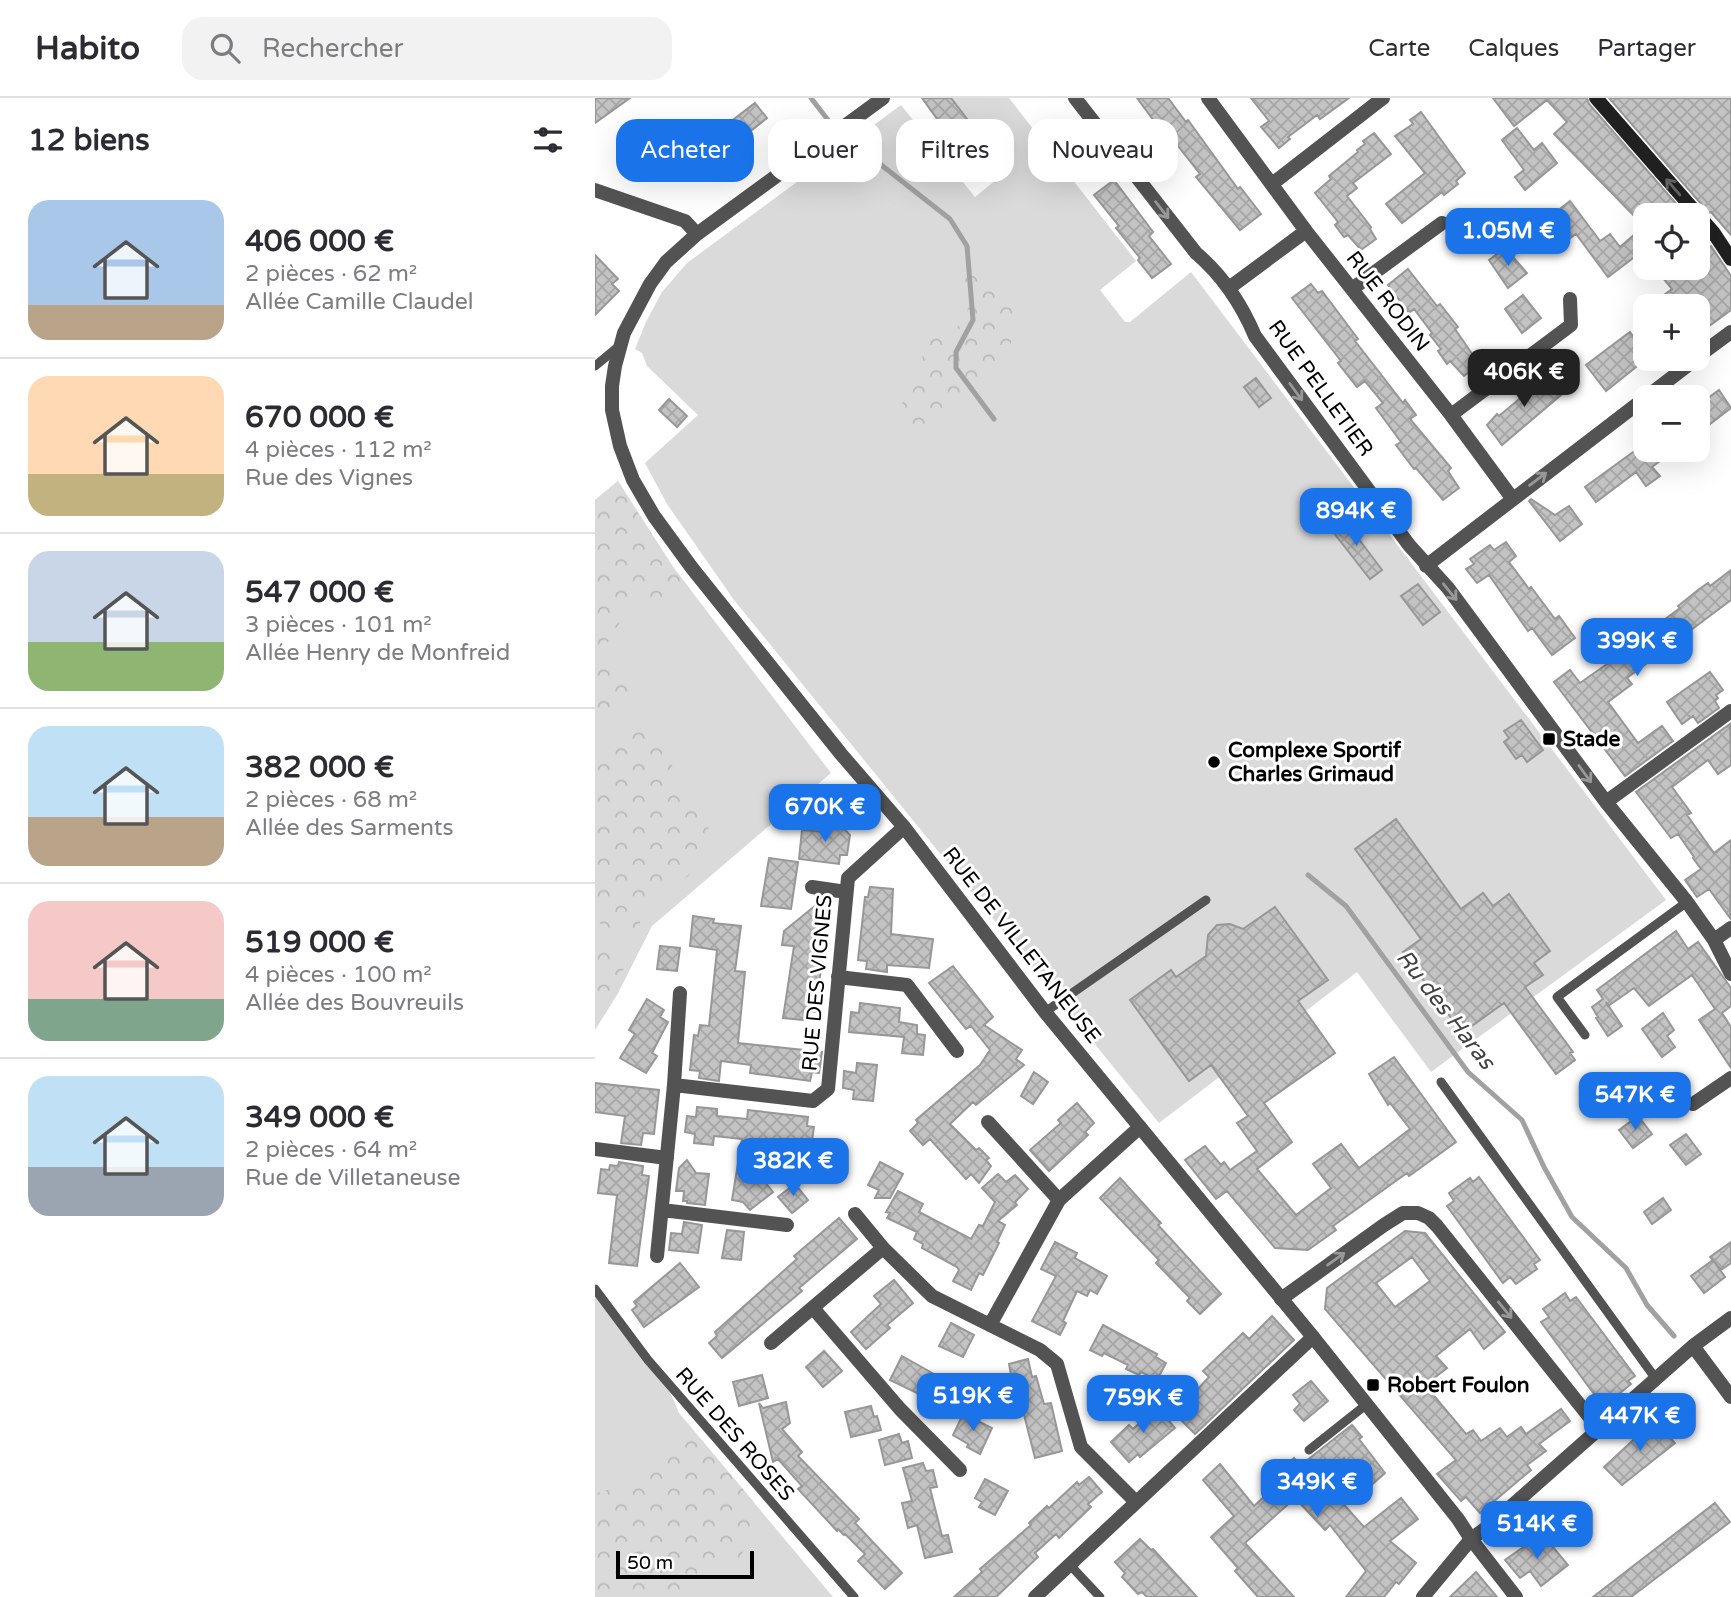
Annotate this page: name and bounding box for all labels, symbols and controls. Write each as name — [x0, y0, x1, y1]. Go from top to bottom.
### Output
search box — [182, 17, 672, 80]
text: Habito — [35, 29, 140, 68]
icon: search — [206, 29, 244, 67]
text: Rechercher — [262, 33, 404, 64]
text: Carte — [1368, 34, 1430, 63]
text: Calques — [1468, 34, 1559, 63]
text: Partager — [1597, 34, 1696, 63]
chip: Acheter — [616, 119, 754, 182]
chip: Louer — [768, 119, 882, 182]
chip: Filtres — [896, 119, 1014, 182]
chip: Nouveau — [1028, 119, 1178, 182]
icon: filters — [529, 121, 567, 159]
text: 12 biens — [28, 122, 150, 159]
one-way arrow — [1665, 178, 1681, 196]
one-way arrow — [1155, 200, 1170, 219]
map controls — [1633, 203, 1710, 462]
button: locate — [1633, 203, 1710, 280]
pin: 1.05M € — [1443, 208, 1573, 268]
text: 1.05M € — [1461, 217, 1555, 245]
text: 406 000 € — [245, 223, 394, 260]
icon: home — [84, 228, 168, 312]
street label: RUE RODIN — [1341, 246, 1435, 356]
text: 2 pièces · 62 m² — [245, 260, 417, 288]
text: Allée Camille Claudel — [245, 288, 474, 316]
button: + — [1633, 294, 1710, 371]
street label: RUE PELLETIER — [1263, 315, 1378, 461]
pin: 406K € — [1467, 350, 1581, 409]
text: 406K € — [1484, 358, 1564, 386]
one-way arrow — [1289, 382, 1304, 401]
button: − — [1633, 385, 1710, 462]
text: 670 000 € — [245, 399, 394, 436]
icon: home — [84, 404, 168, 488]
text: 4 pièces · 112 m² — [245, 436, 432, 464]
text: Rue des Vignes — [245, 464, 413, 492]
one-way arrow — [1528, 471, 1547, 486]
pin: 894K € — [1299, 489, 1413, 548]
text: 894K € — [1316, 497, 1396, 525]
text: 547 000 € — [245, 574, 394, 611]
icon: home — [84, 579, 168, 663]
one-way arrow — [1442, 582, 1458, 600]
text: 3 pièces · 101 m² — [245, 611, 432, 639]
pin: 399K € — [1580, 618, 1694, 678]
text: 399K € — [1597, 627, 1677, 655]
text: Allée Henry de Monfreid — [245, 639, 510, 667]
place label: Stade — [1563, 727, 1621, 752]
marker: Stade — [1541, 731, 1557, 747]
place label: Complexe Sportif Charles Grimaud — [1228, 738, 1402, 787]
text: 382 000 € — [245, 749, 394, 786]
icon: home — [84, 754, 168, 838]
marker: Complexe Sportif Charles Grimaud — [1206, 754, 1222, 770]
one-way arrow — [1578, 764, 1593, 783]
pin: 670K € — [768, 784, 882, 844]
text: 2 pièces · 68 m² — [245, 786, 417, 814]
text: 670K € — [785, 793, 865, 821]
text: Allée des Sarments — [245, 814, 454, 842]
street label: RUE DE VILLETANEUSE — [937, 842, 1106, 1048]
street label: RUE DES VIGNES — [797, 894, 838, 1072]
text: 519 000 € — [245, 924, 394, 961]
icon: home — [84, 929, 168, 1013]
water label: Ru des Haras — [1390, 944, 1502, 1077]
text: 4 pièces · 100 m² — [245, 961, 432, 989]
text: Allée des Bouvreuils — [245, 989, 464, 1017]
pin: 547K € — [1578, 1072, 1692, 1132]
text: 547K € — [1595, 1081, 1675, 1109]
text: 349 000 € — [245, 1099, 394, 1136]
icon: home — [84, 1104, 168, 1188]
text: 2 pièces · 64 m² — [245, 1136, 417, 1164]
pin: 382K € — [736, 1138, 850, 1198]
text: 382K € — [753, 1147, 833, 1175]
text: Rue de Villetaneuse — [245, 1164, 461, 1192]
one-way arrow — [1326, 1252, 1345, 1266]
one-way arrow — [1497, 1301, 1512, 1319]
street label: RUE DES ROSES — [670, 1363, 799, 1506]
place label: Robert Foulon — [1387, 1373, 1530, 1398]
pin: 519K € — [916, 1374, 1030, 1433]
pin: 759K € — [1086, 1376, 1200, 1435]
marker: Robert Foulon — [1365, 1377, 1381, 1393]
text: 519K € — [933, 1382, 1013, 1410]
text: 759K € — [1103, 1384, 1183, 1412]
pin: 447K € — [1583, 1394, 1697, 1453]
text: 447K € — [1600, 1402, 1680, 1430]
pin: 349K € — [1260, 1460, 1374, 1519]
text: 349K € — [1277, 1468, 1357, 1496]
pin: 514K € — [1480, 1502, 1594, 1561]
text: 514K € — [1497, 1510, 1577, 1538]
scale bar — [616, 1548, 754, 1580]
text: 50 m — [627, 1552, 673, 1574]

